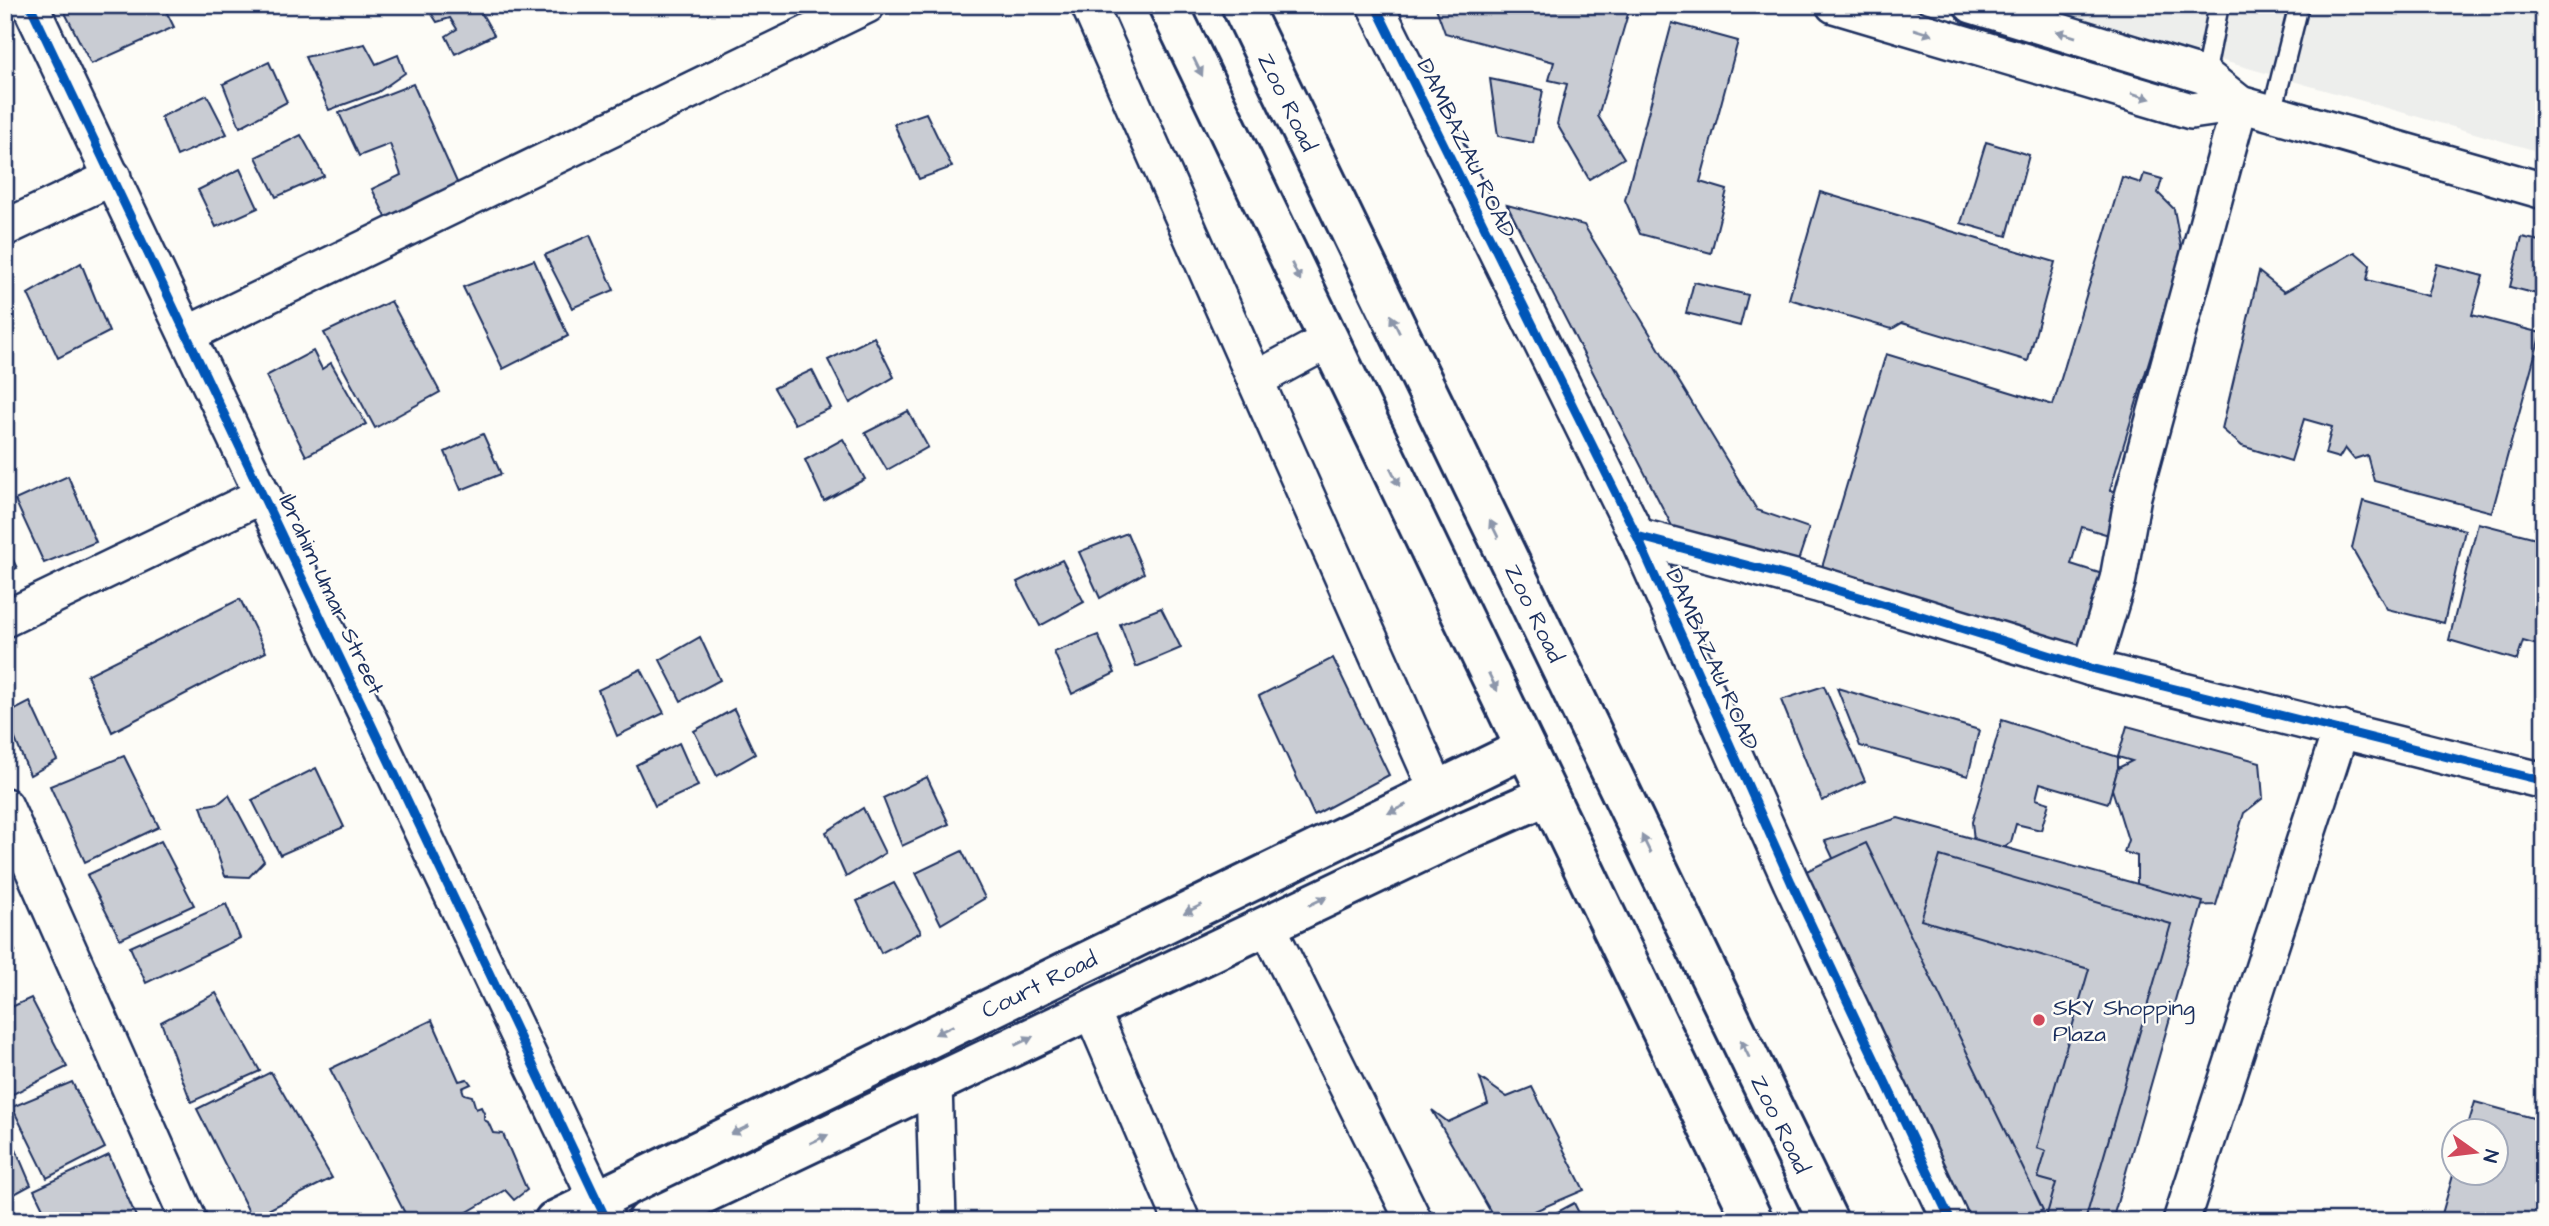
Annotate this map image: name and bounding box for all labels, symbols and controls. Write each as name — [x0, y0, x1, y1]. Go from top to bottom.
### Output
one-way arrow — [1912, 27, 1933, 37]
one-way arrow — [2055, 28, 2076, 38]
street label: Zoo Road — [1249, 48, 1325, 157]
street label: DAMBAZAU ROAD — [1409, 53, 1524, 244]
one-way arrow — [1192, 57, 1204, 77]
one-way arrow — [2130, 92, 2151, 102]
one-way arrow — [1291, 262, 1302, 282]
one-way arrow — [1389, 314, 1401, 334]
one-way arrow — [1389, 467, 1401, 487]
street label: Ibrahim Umar Street — [270, 489, 392, 701]
one-way arrow — [1488, 519, 1500, 539]
street label: Zoo Road — [1496, 559, 1572, 668]
street label: DAMBAZAU ROAD — [1658, 563, 1767, 756]
one-way arrow — [1488, 672, 1499, 692]
one-way arrow — [1387, 804, 1407, 815]
one-way arrow — [1641, 834, 1652, 854]
one-way arrow — [1308, 895, 1328, 907]
one-way arrow — [1183, 903, 1203, 915]
street label: Court Road — [976, 943, 1103, 1027]
place label: SKY Shopping Plaza — [2053, 992, 2195, 1050]
marker: SKY Shopping Plaza — [2031, 1012, 2047, 1028]
one-way arrow — [934, 1025, 954, 1036]
one-way arrow — [1014, 1035, 1034, 1047]
one-way arrow — [1739, 1039, 1751, 1059]
street label: Zoo Road — [1742, 1070, 1818, 1179]
north arrow — [2440, 1118, 2510, 1188]
one-way arrow — [730, 1124, 750, 1136]
one-way arrow — [809, 1133, 829, 1145]
text: N — [2475, 1147, 2505, 1165]

